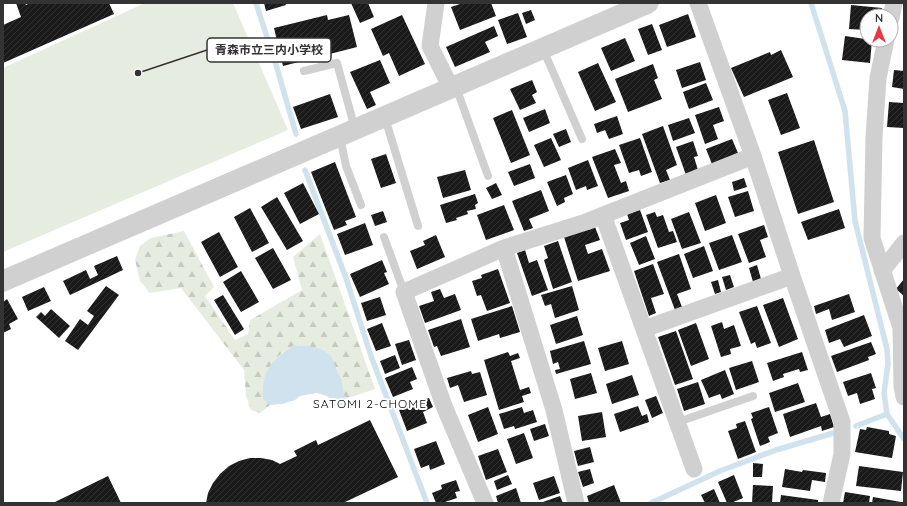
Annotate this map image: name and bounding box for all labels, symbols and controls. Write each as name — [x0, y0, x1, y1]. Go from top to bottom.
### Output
north arrow — [859, 8, 899, 48]
text: N — [875, 11, 883, 25]
callout: 青森市立三内小学校 — [207, 38, 331, 62]
text: 青森市立三内小学校 — [215, 42, 323, 57]
district label: SATOMI 2-CHOME — [313, 396, 427, 411]

